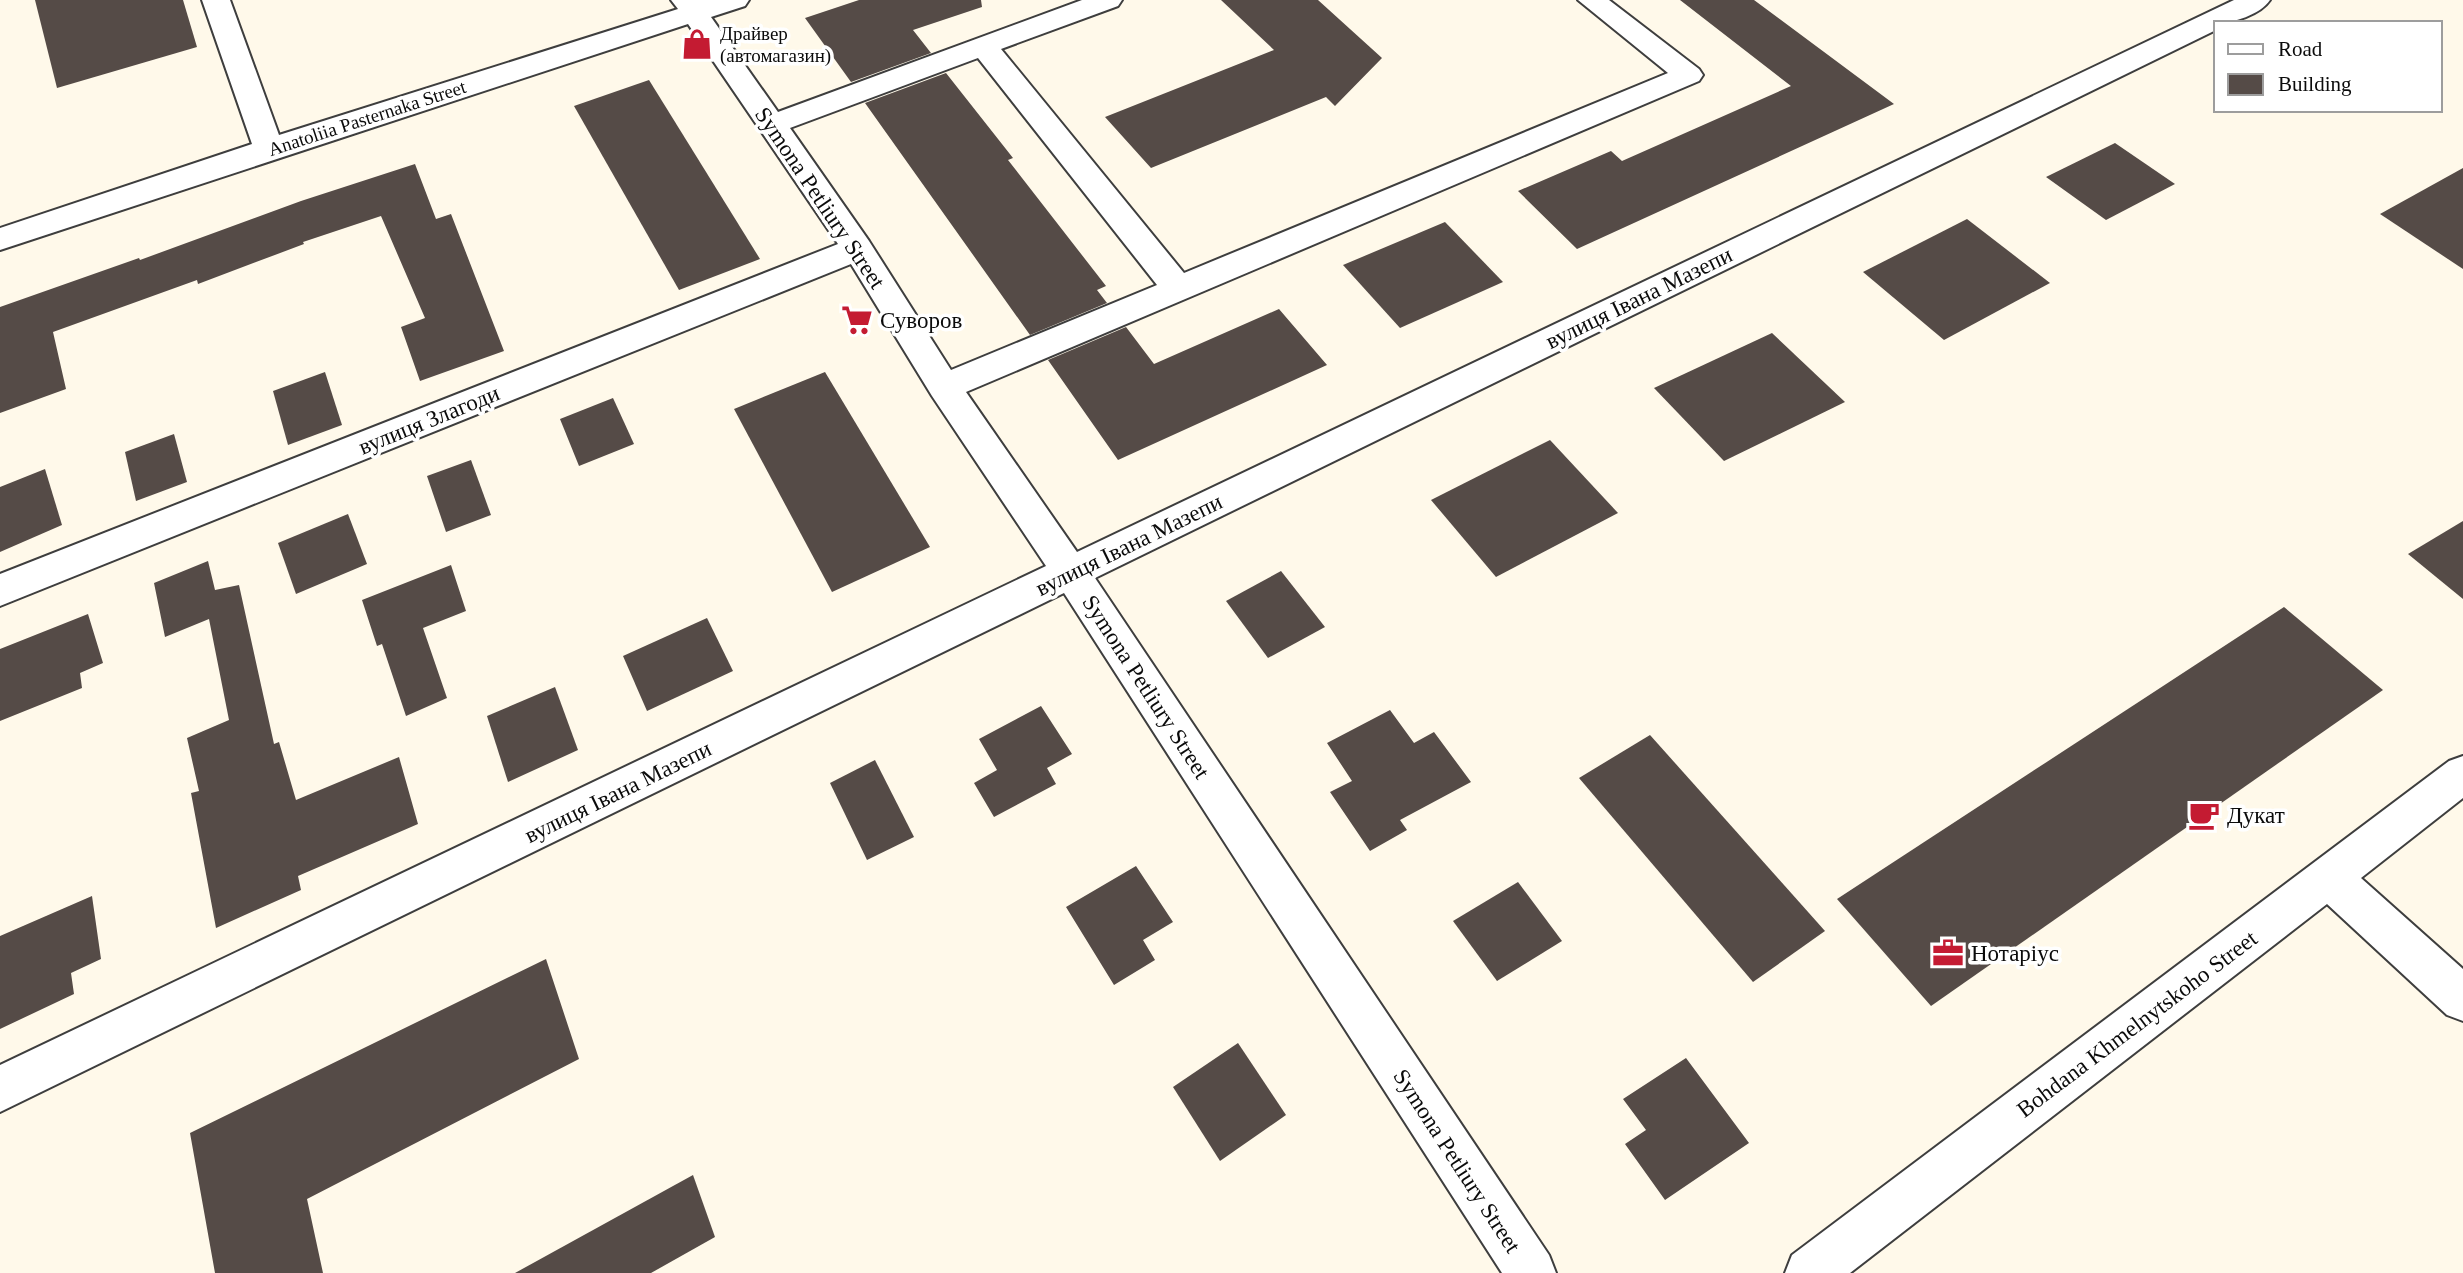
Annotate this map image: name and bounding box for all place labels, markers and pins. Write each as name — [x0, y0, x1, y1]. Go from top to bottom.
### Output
place label: Драйвер (автомагазин) — [720, 23, 831, 67]
shop icon: Драйвер (автомагазин) — [680, 27, 714, 61]
supermarket icon: Суворов — [840, 303, 874, 337]
place label: Суворов — [880, 308, 962, 333]
cafe icon: Дукат — [2187, 798, 2221, 832]
place label: Дукат — [2227, 803, 2285, 828]
office icon: Нотаріус — [1931, 936, 1965, 970]
place label: Нотаріус — [1971, 941, 2059, 966]

